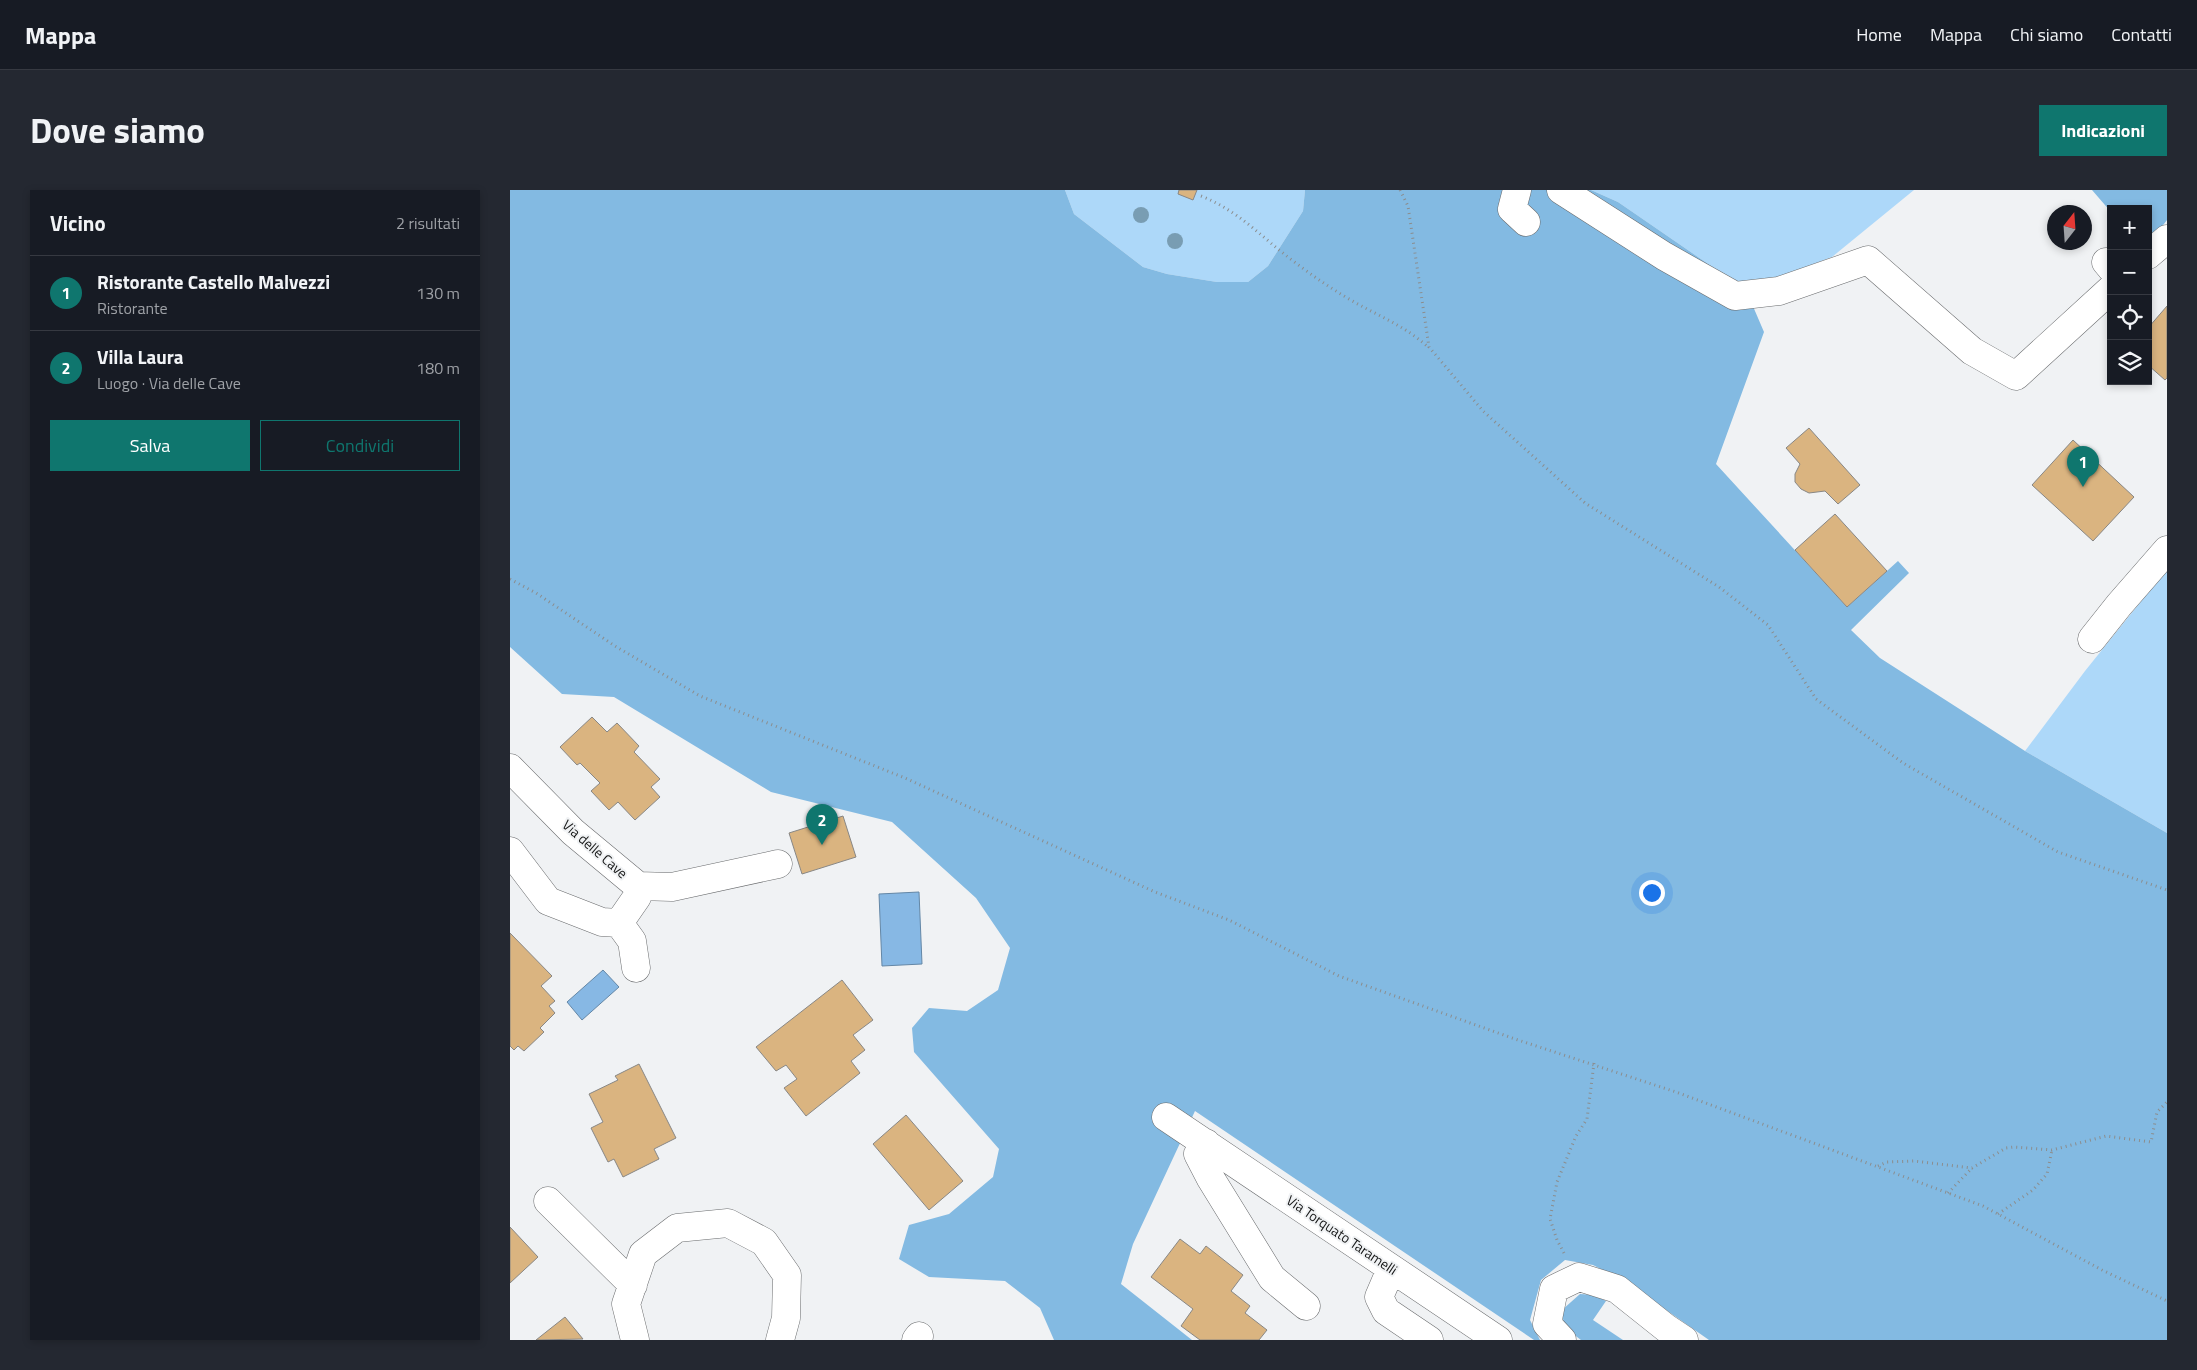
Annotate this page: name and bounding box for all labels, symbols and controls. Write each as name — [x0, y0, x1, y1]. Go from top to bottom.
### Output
text: Mappa — [25, 17, 96, 53]
text: Home — [1856, 21, 1902, 48]
text: Mappa — [1930, 21, 1982, 48]
text: Chi siamo — [2010, 21, 2083, 48]
text: Contatti — [2111, 21, 2172, 48]
text: Dove siamo — [30, 103, 205, 157]
button: Indicazioni — [2039, 105, 2167, 156]
north arrow — [2047, 205, 2092, 250]
map controls — [2107, 205, 2152, 385]
button: + — [2107, 205, 2152, 250]
text: Vicino — [50, 207, 106, 239]
text: 2 risultati — [396, 211, 460, 235]
button: − — [2107, 250, 2152, 295]
text: Ristorante Castello Malvezzi — [97, 267, 330, 296]
text: 1 — [62, 281, 70, 305]
text: 130 m — [416, 281, 460, 305]
button: locate — [2107, 295, 2152, 340]
text: Ristorante — [97, 296, 168, 320]
button: layers — [2107, 340, 2152, 385]
text: Villa Laura — [97, 342, 183, 371]
text: 2 — [62, 356, 70, 380]
text: 180 m — [416, 356, 460, 380]
text: Luogo · Via delle Cave — [97, 371, 241, 395]
button: Salva — [50, 420, 250, 471]
button: Condividi — [260, 420, 460, 471]
pin: 1 — [2067, 446, 2099, 487]
pin: 2 — [806, 804, 838, 845]
street label: Via delle Cave — [558, 814, 633, 883]
your location — [1639, 880, 1665, 906]
street label: Via Torquato Taramelli — [1283, 1190, 1402, 1280]

